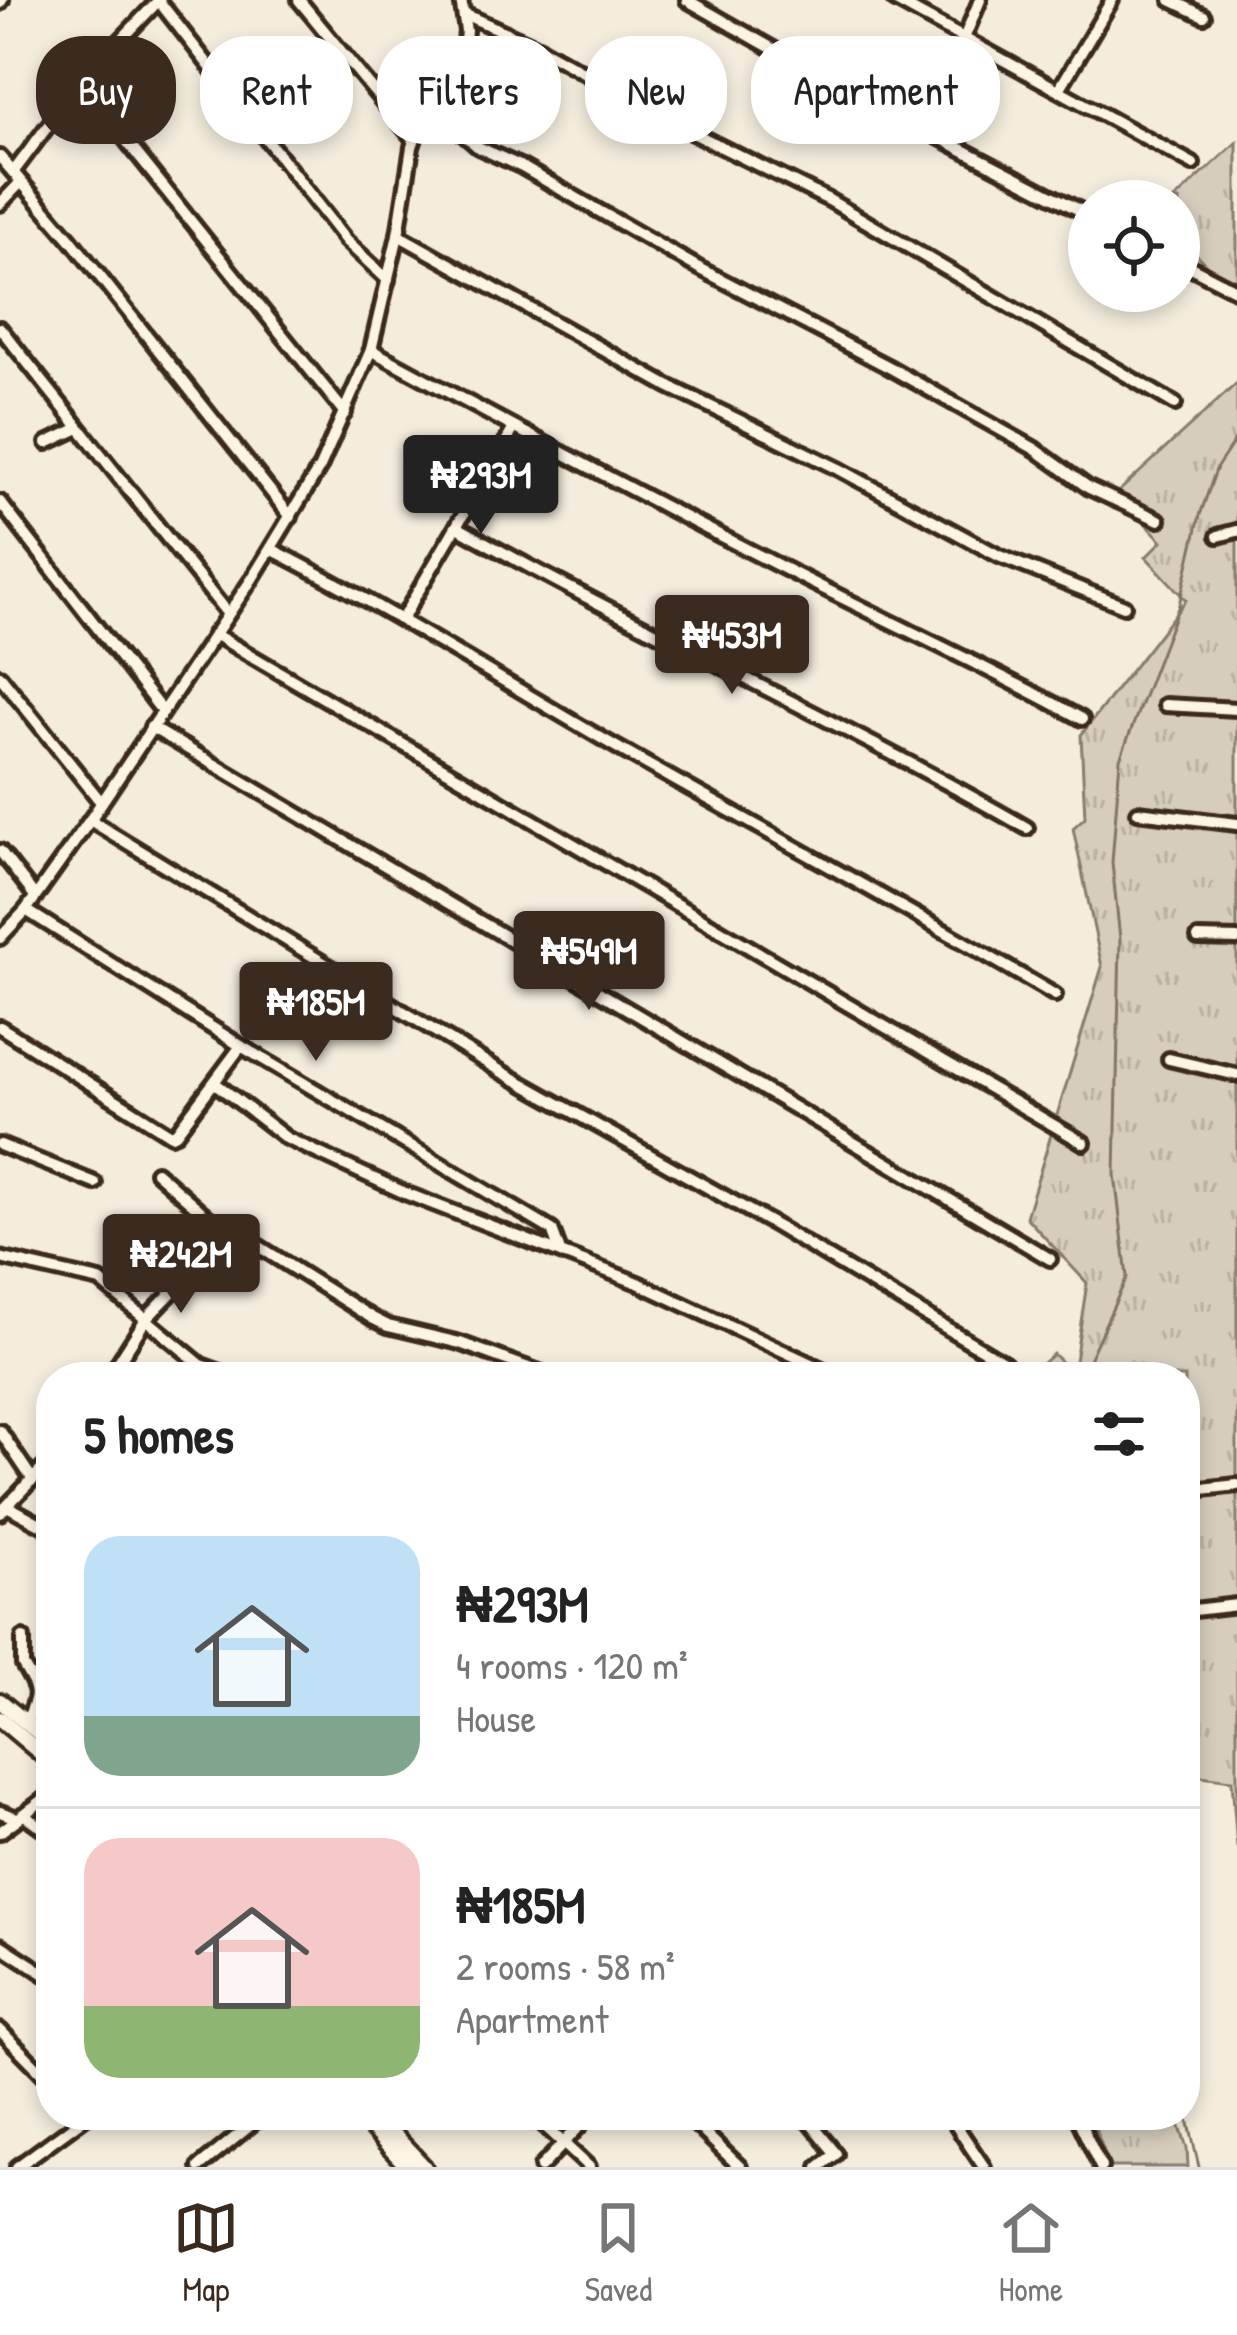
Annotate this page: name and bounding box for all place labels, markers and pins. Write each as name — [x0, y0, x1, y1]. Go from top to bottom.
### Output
pin: ₦293M — [397, 435, 565, 537]
pin: ₦453M — [648, 595, 816, 697]
pin: ₦549M — [505, 911, 673, 1013]
pin: ₦185M — [232, 962, 400, 1064]
pin: ₦242M — [97, 1214, 265, 1316]

